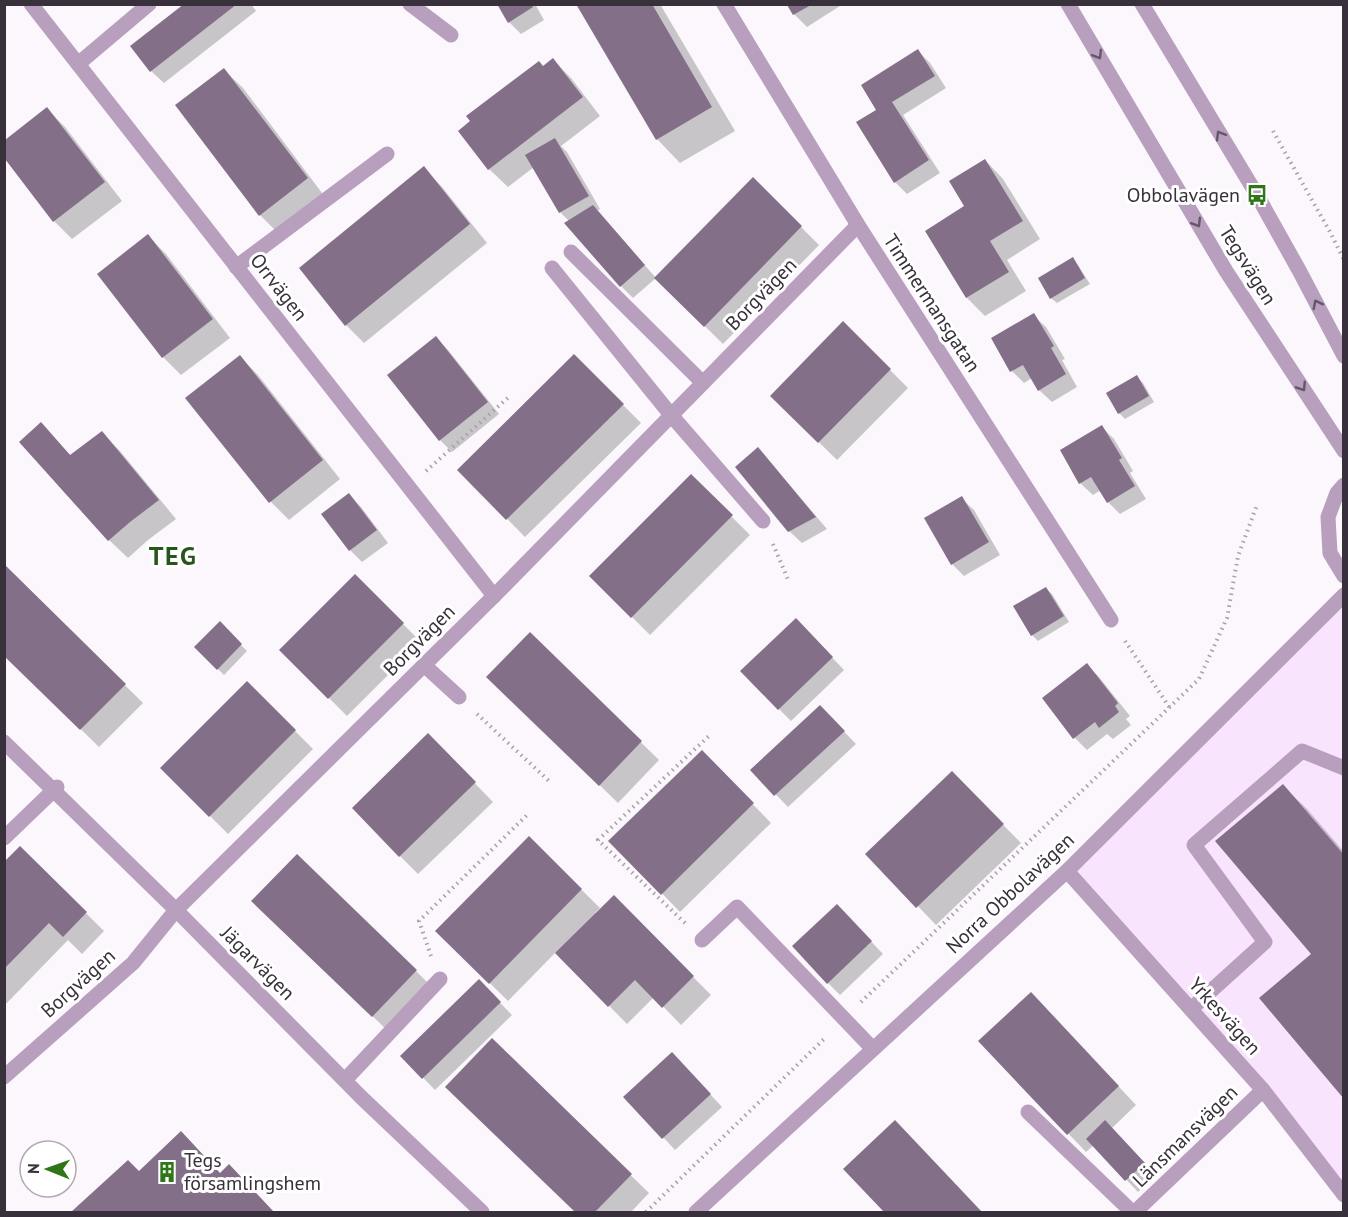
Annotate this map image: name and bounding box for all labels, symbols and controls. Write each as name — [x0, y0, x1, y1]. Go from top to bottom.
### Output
one-way arrow — [1091, 49, 1102, 59]
one-way arrow — [1216, 131, 1228, 141]
place label: Obbolavägen — [1127, 182, 1240, 208]
bus stop icon: Obbolavägen — [1245, 183, 1269, 207]
one-way arrow — [1190, 217, 1202, 227]
street label: Tegsvägen — [1213, 220, 1283, 310]
street label: Timmermansgatan — [878, 229, 986, 377]
street label: Orrvägen — [245, 248, 313, 326]
street label: Borgvägen — [720, 252, 802, 336]
one-way arrow — [1313, 300, 1324, 310]
one-way arrow — [1295, 381, 1306, 392]
district label: TEG — [149, 539, 197, 572]
street label: Borgvägen — [378, 599, 460, 681]
street label: Norra Obbolavägen — [940, 827, 1080, 959]
street label: Jägarvägen — [215, 920, 301, 1006]
street label: Borgvägen — [35, 943, 121, 1023]
street label: Yrkesvägen — [1183, 972, 1267, 1060]
street label: Länsmansvägen — [1127, 1079, 1243, 1193]
north arrow — [18, 1139, 78, 1199]
place label: Tegs församlingshem — [184, 1147, 321, 1196]
building icon: Tegs församlingshem — [155, 1160, 179, 1184]
text: N — [23, 1163, 43, 1174]

